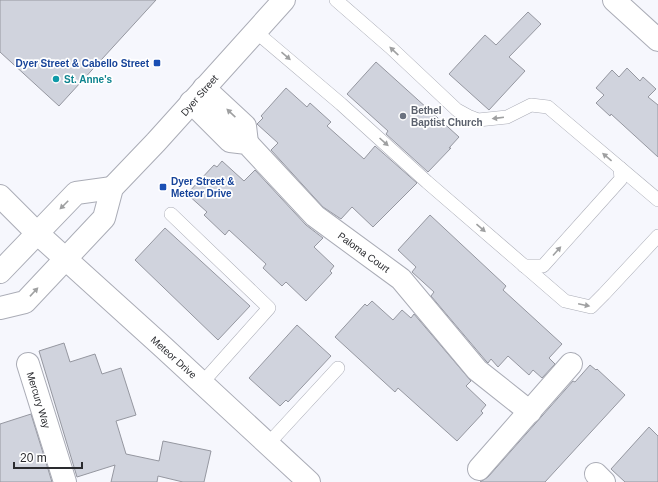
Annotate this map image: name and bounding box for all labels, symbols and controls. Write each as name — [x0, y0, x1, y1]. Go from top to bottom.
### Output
one-way arrow — [388, 46, 399, 55]
one-way arrow — [281, 52, 292, 61]
place label: Dyer Street & Cabello Street — [16, 58, 150, 69]
marker: Dyer Street & Cabello Street — [152, 58, 162, 68]
street label: Dyer Street — [179, 72, 220, 118]
marker: St. Anne's — [51, 74, 61, 84]
place label: St. Anne's — [64, 74, 113, 85]
place label: Bethel Baptist Church — [411, 105, 483, 128]
one-way arrow — [226, 108, 236, 117]
marker: Bethel Baptist Church — [398, 111, 408, 121]
one-way arrow — [492, 115, 504, 121]
one-way arrow — [379, 138, 389, 147]
one-way arrow — [601, 153, 612, 162]
place label: Dyer Street & Meteor Drive — [171, 176, 234, 199]
marker: Dyer Street & Meteor Drive — [158, 182, 168, 192]
one-way arrow — [59, 200, 69, 210]
one-way arrow — [476, 224, 487, 233]
street label: Paloma Court — [336, 230, 392, 275]
one-way arrow — [552, 245, 561, 256]
one-way arrow — [29, 287, 39, 297]
one-way arrow — [578, 302, 590, 308]
street label: Meteor Drive — [149, 334, 199, 381]
street label: Mercury Way — [25, 371, 52, 430]
scale bar — [14, 444, 82, 470]
text: 20 m — [20, 451, 47, 465]

